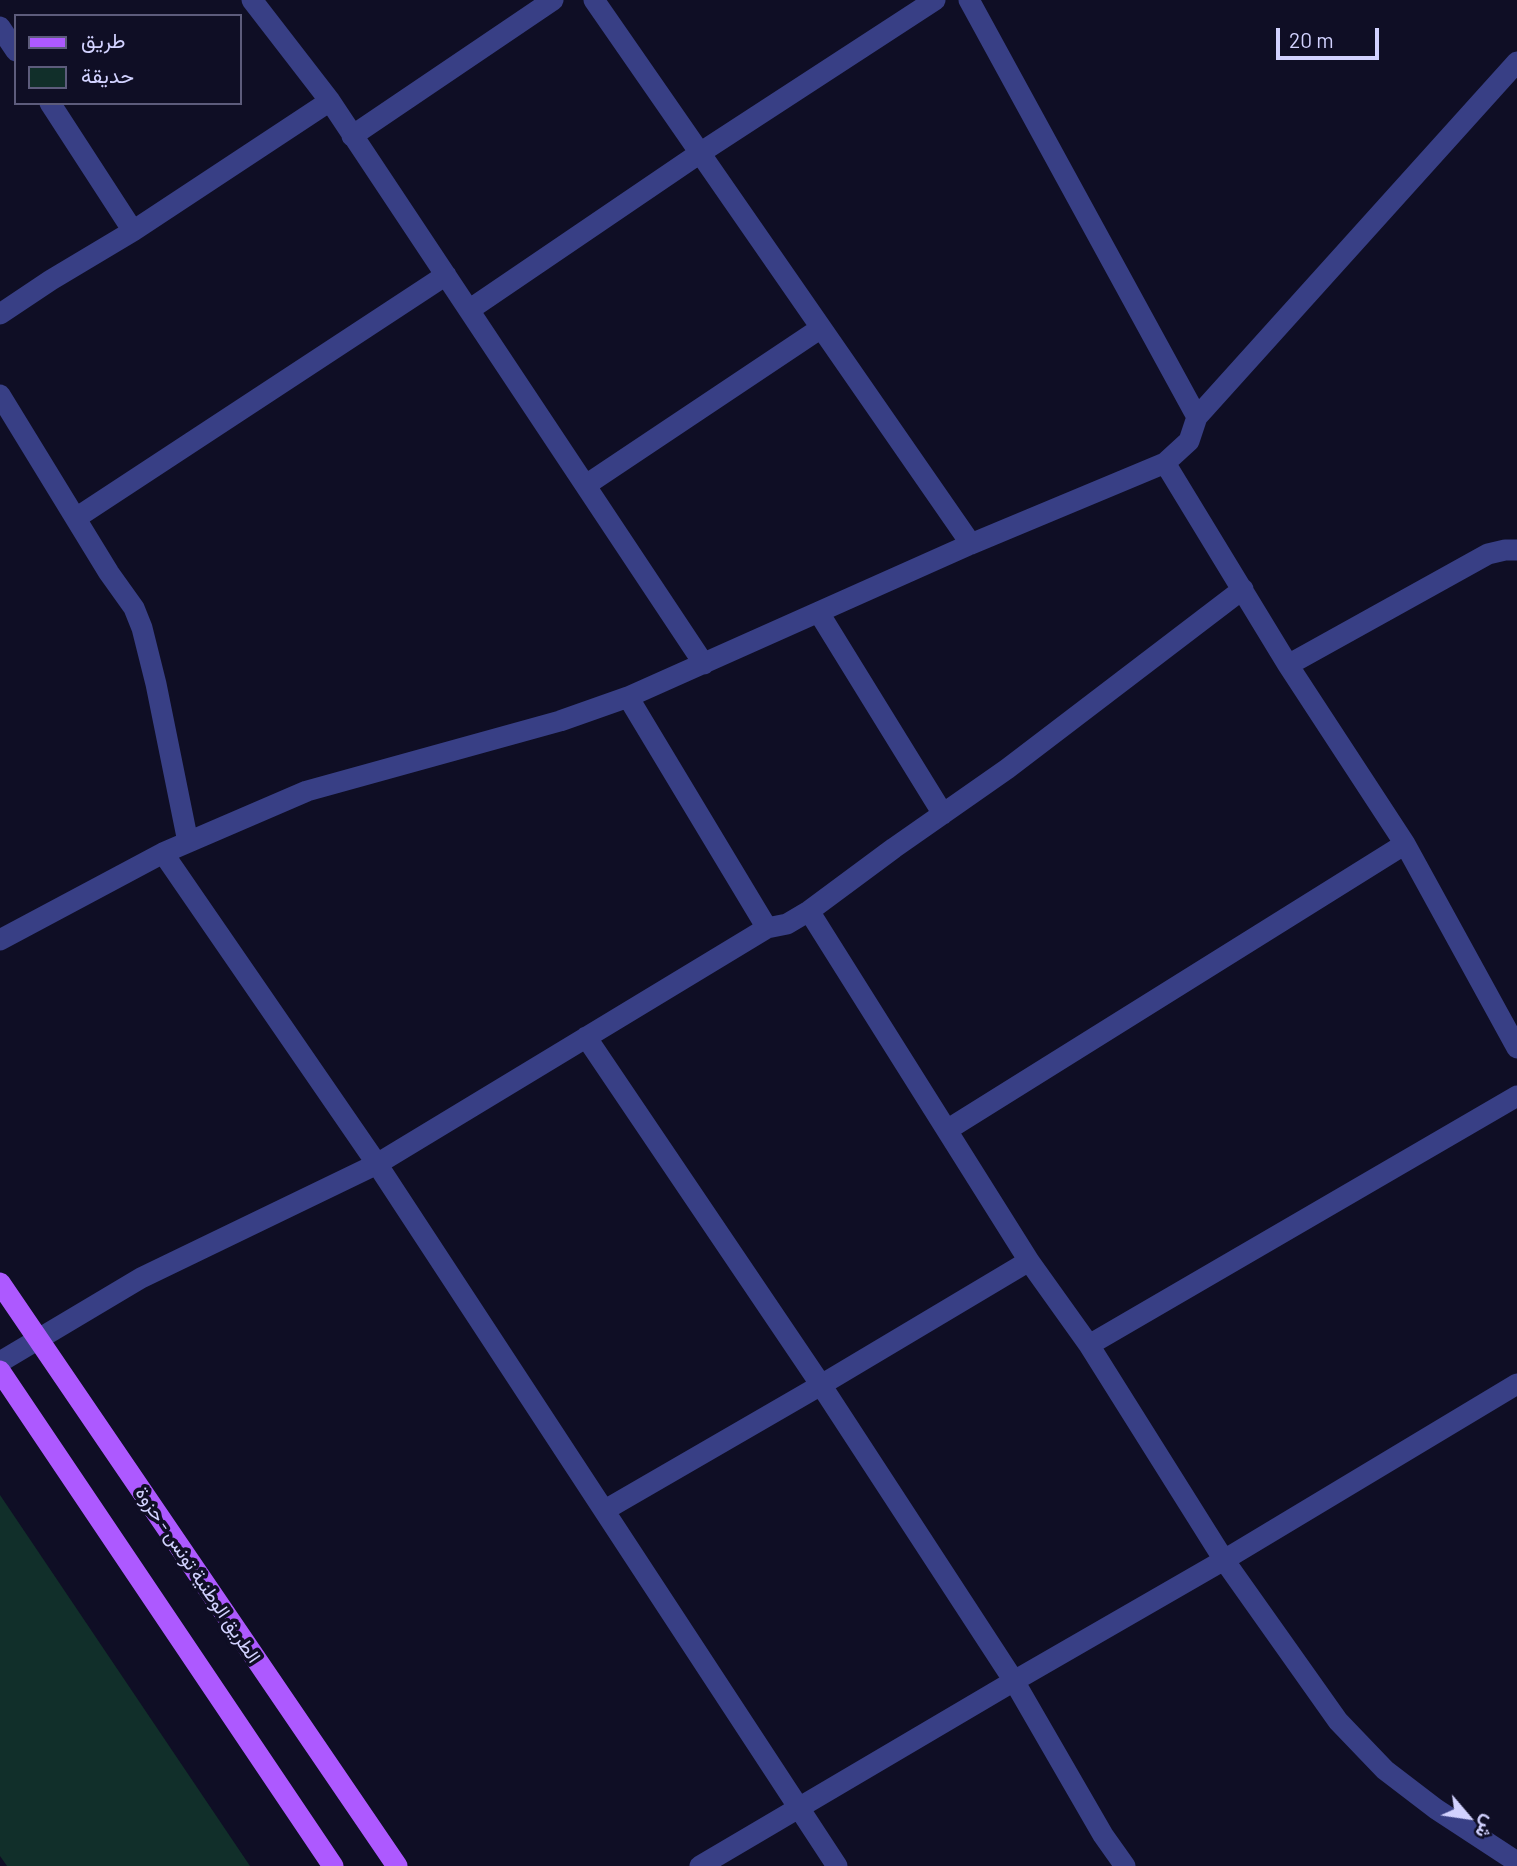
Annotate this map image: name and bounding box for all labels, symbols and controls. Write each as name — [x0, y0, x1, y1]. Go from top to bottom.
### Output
legend — [14, 14, 242, 105]
scale bar — [1279, 14, 1382, 58]
text: طريق — [81, 27, 126, 52]
text: 20 m — [1289, 27, 1334, 52]
text: حديقة — [81, 62, 134, 87]
street label: الطريق الوطنية تونس - حزوة — [131, 1483, 265, 1667]
north arrow — [1433, 1782, 1503, 1852]
text: ش — [1471, 1812, 1502, 1843]

